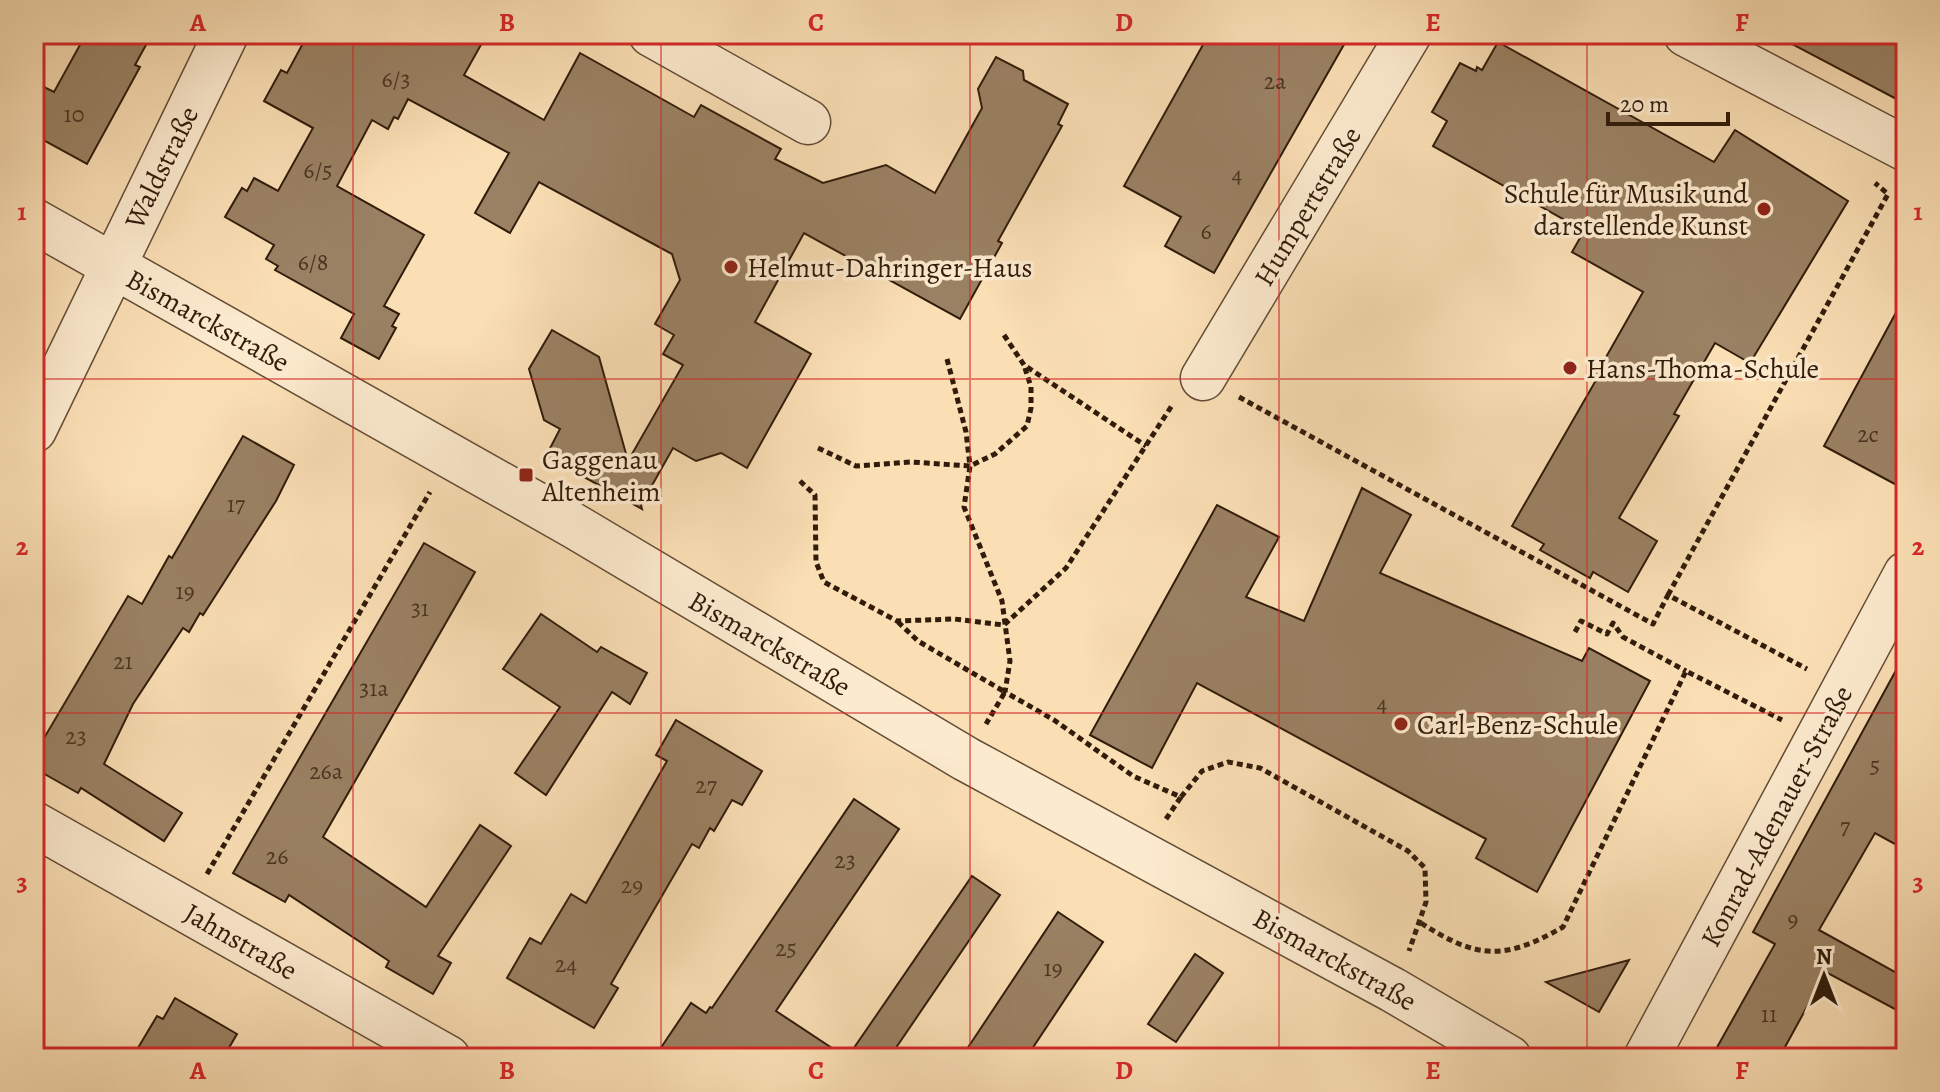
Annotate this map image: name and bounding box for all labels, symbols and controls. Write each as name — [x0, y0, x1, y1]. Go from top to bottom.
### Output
text: A — [189, 5, 207, 40]
text: B — [499, 5, 515, 40]
text: C — [808, 5, 824, 40]
text: D — [1115, 5, 1133, 40]
text: E — [1425, 5, 1441, 40]
text: F — [1735, 5, 1749, 40]
house number: 6/3 — [382, 63, 410, 95]
house number: 2a — [1264, 65, 1287, 97]
scale bar — [1608, 76, 1728, 126]
text: 20 m — [1620, 88, 1669, 120]
house number: 10 — [64, 98, 85, 130]
street label: Waldstraße — [115, 100, 208, 236]
street label: Humpertstraße — [1245, 120, 1370, 293]
house number: 6/5 — [303, 154, 333, 186]
house number: 4 — [1232, 158, 1243, 190]
place label: Schule für Musik und darstellende Kunst — [1504, 175, 1749, 245]
text: 1 — [17, 194, 27, 229]
text: 1 — [1913, 194, 1923, 229]
marker: Schule für Musik und darstellende Kunst — [1755, 200, 1773, 218]
house number: 6 — [1200, 215, 1212, 247]
house number: 6/8 — [298, 246, 328, 278]
place label: Helmut-Dahringer-Haus — [747, 249, 1033, 287]
marker: Helmut-Dahringer-Haus — [722, 258, 740, 276]
street label: Bismarckstraße — [119, 260, 296, 381]
place label: Hans-Thoma-Schule — [1586, 350, 1819, 388]
marker: Hans-Thoma-Schule — [1561, 359, 1579, 377]
house number: 2c — [1857, 418, 1879, 450]
place label: Gaggenau Altenheim — [541, 441, 660, 511]
marker: Gaggenau Altenheim — [517, 466, 535, 484]
house number: 17 — [227, 488, 246, 520]
text: 2 — [16, 529, 29, 564]
text: 2 — [1912, 529, 1925, 564]
house number: 19 — [175, 575, 195, 607]
street label: Bismarckstraße — [682, 582, 857, 706]
house number: 31 — [411, 592, 429, 624]
house number: 21 — [113, 645, 133, 677]
house number: 31a — [359, 672, 389, 704]
street label: Konrad-Adenauer-Straße — [1692, 679, 1862, 954]
house number: 4 — [1377, 687, 1388, 719]
place label: Carl-Benz-Schule — [1417, 706, 1618, 744]
marker: Carl-Benz-Schule — [1392, 715, 1410, 733]
house number: 23 — [65, 720, 87, 752]
house number: 5 — [1870, 749, 1880, 781]
house number: 26a — [309, 755, 344, 787]
house number: 27 — [695, 769, 718, 801]
house number: 7 — [1840, 810, 1851, 842]
house number: 26 — [266, 840, 288, 872]
house number: 23 — [834, 844, 856, 876]
text: 3 — [16, 864, 28, 899]
text: 3 — [1912, 864, 1924, 899]
house number: 29 — [621, 869, 643, 901]
street label: Jahnstraße — [177, 894, 304, 990]
street label: Bismarckstraße — [1246, 899, 1423, 1020]
house number: 9 — [1788, 903, 1798, 935]
house number: 25 — [775, 932, 797, 964]
north arrow — [1784, 936, 1864, 1016]
text: N — [1816, 942, 1832, 972]
house number: 24 — [555, 948, 577, 980]
house number: 19 — [1043, 952, 1063, 984]
house number: 11 — [1761, 998, 1777, 1030]
text: A — [189, 1053, 207, 1088]
text: B — [499, 1053, 515, 1088]
text: C — [808, 1053, 824, 1088]
text: D — [1115, 1053, 1133, 1088]
text: E — [1425, 1053, 1441, 1088]
text: F — [1735, 1053, 1749, 1088]

